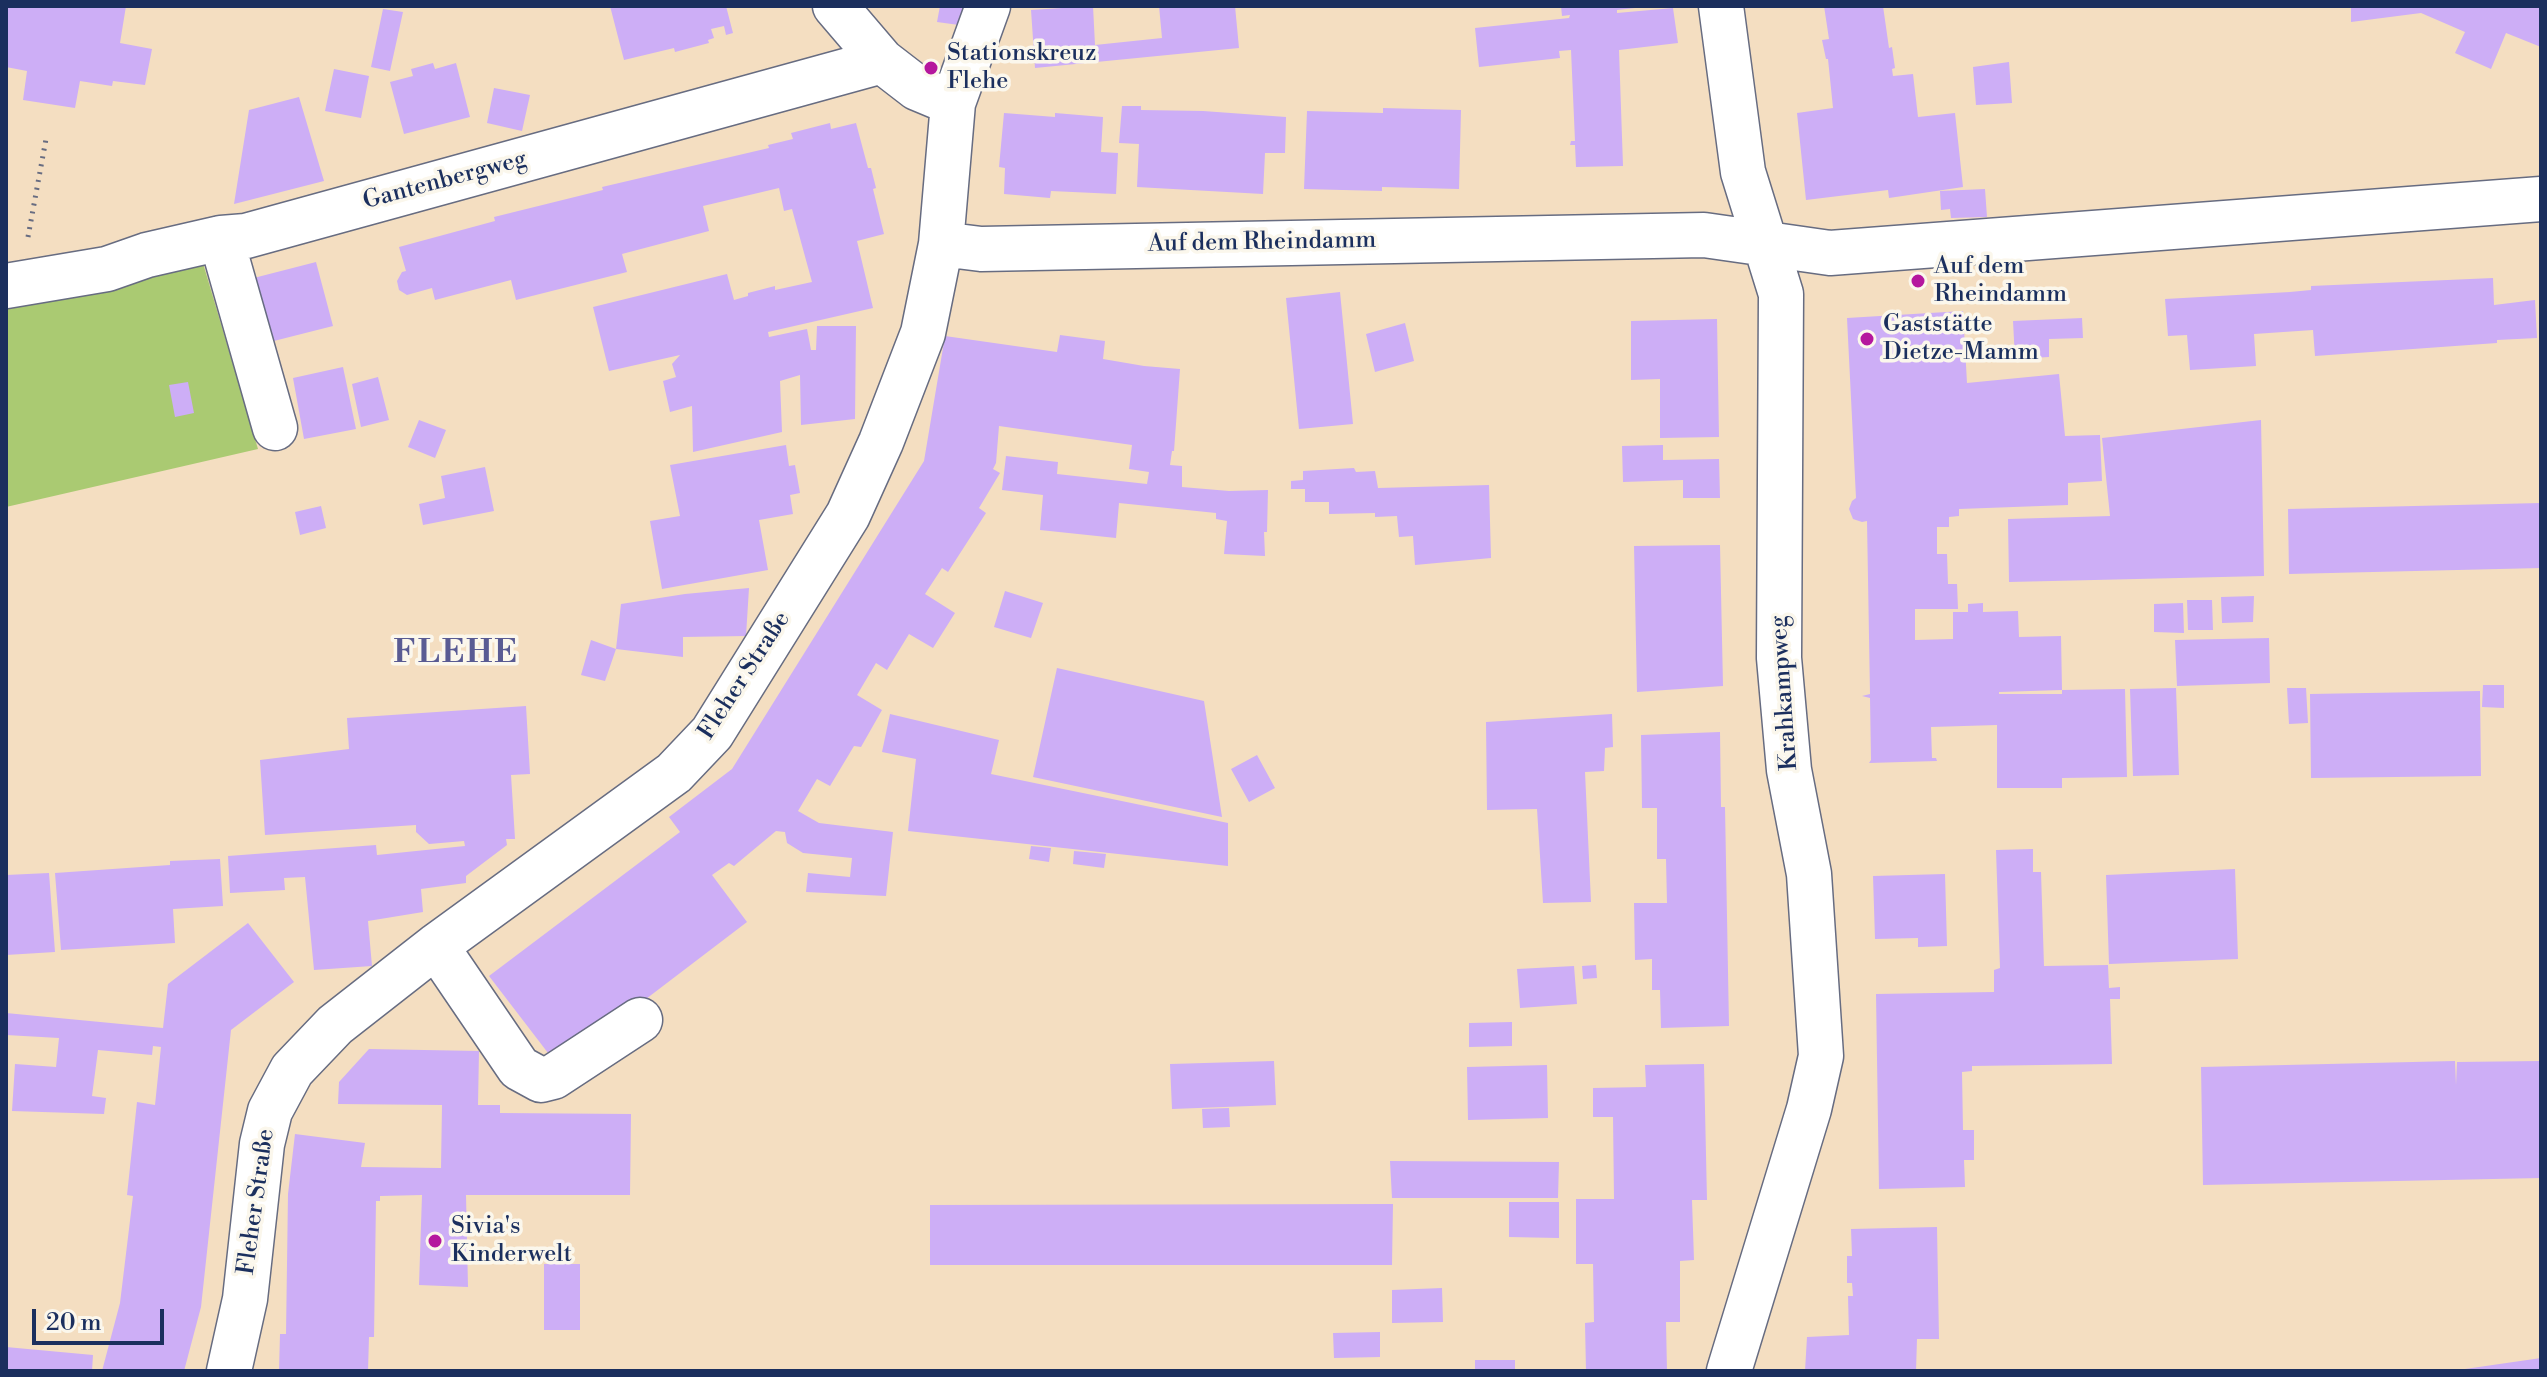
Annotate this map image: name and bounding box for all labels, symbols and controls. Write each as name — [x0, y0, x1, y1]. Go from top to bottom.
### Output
place label: Stationskreuz Flehe — [947, 40, 1097, 96]
marker: Stationskreuz Flehe — [922, 59, 940, 77]
street label: Gantenbergweg — [360, 145, 530, 217]
street label: Auf dem Rheindamm — [1148, 227, 1376, 259]
place label: Auf dem Rheindamm — [1934, 253, 2067, 309]
marker: Auf dem Rheindamm — [1909, 272, 1927, 290]
place label: Gaststätte Dietze-Mamm — [1883, 311, 2039, 367]
marker: Gaststätte Dietze-Mamm — [1858, 330, 1876, 348]
street label: Fleher Straße — [693, 607, 797, 745]
street label: Krahkampweg — [1765, 615, 1805, 771]
district label: FLEHE — [393, 635, 519, 673]
street label: Fleher Straße — [233, 1127, 281, 1277]
place label: Sivia's Kinderwelt — [451, 1213, 572, 1269]
marker: Sivia's Kinderwelt — [426, 1232, 444, 1250]
scale bar — [36, 1293, 168, 1343]
text: 20 m — [46, 1308, 102, 1338]

